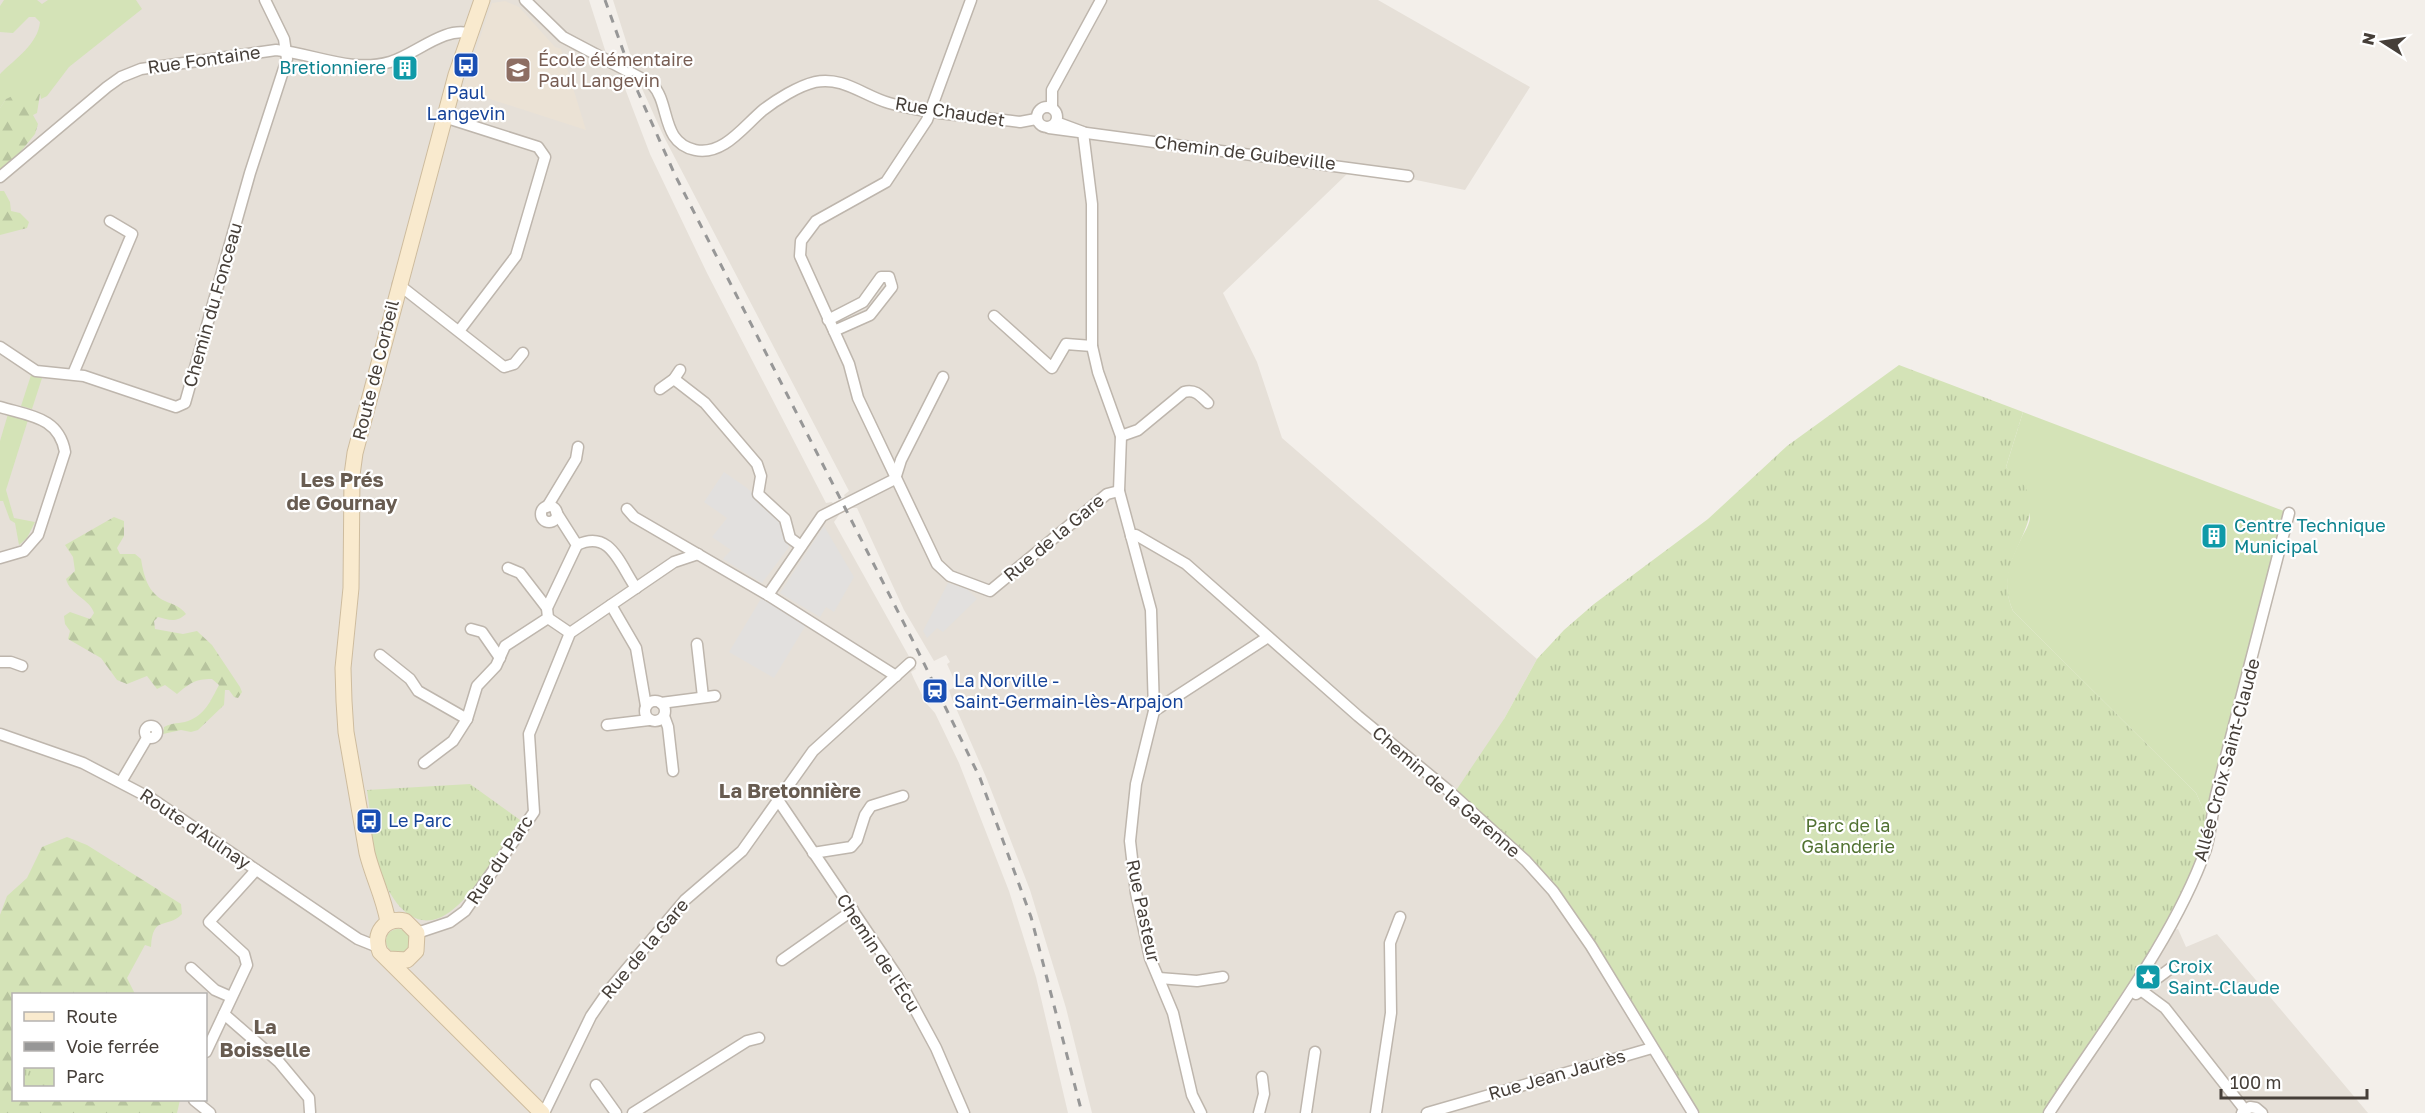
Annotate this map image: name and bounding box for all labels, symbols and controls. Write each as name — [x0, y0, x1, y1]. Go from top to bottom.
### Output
north arrow — [2353, 12, 2413, 72]
text: N — [2357, 31, 2379, 47]
street label: Rue Fontaine — [146, 40, 262, 78]
place label: École élémentaire Paul Langevin — [538, 48, 693, 91]
bus stop icon: Paul Langevin — [451, 50, 481, 80]
building icon: Bretionniere — [390, 53, 420, 83]
school or university icon: École élémentaire Paul Langevin — [503, 55, 533, 85]
place label: Bretionniere — [279, 56, 386, 78]
place label: Paul Langevin — [427, 81, 505, 124]
street label: Rue Chaudet — [894, 91, 1007, 131]
street label: Chemin de Guibeville — [1153, 130, 1337, 174]
street label: Chemin du Fonceau — [178, 220, 246, 390]
street label: Route de Corbeil — [347, 297, 403, 442]
district label: Les Prés de Gournay — [287, 467, 397, 514]
street label: Rue de la Gare — [999, 489, 1108, 586]
place label: Centre Technique Municipal — [2234, 514, 2386, 557]
building icon: Centre Technique Municipal — [2199, 521, 2229, 551]
street label: Allée Croix Saint-Claude — [2188, 656, 2264, 864]
place label: La Norville - Saint-Germain-lès-Arpajon — [954, 669, 1183, 712]
station icon: La Norville - Saint-Germain-lès-Arpajon — [920, 676, 950, 706]
street label: Chemin de la Garenne — [1368, 721, 1525, 862]
district label: La Bretonnière — [719, 778, 861, 802]
street label: Route d'Aulnay — [136, 783, 255, 873]
bus stop icon: Le Parc — [354, 806, 384, 836]
place label: Le Parc — [388, 809, 452, 831]
street label: Rue du Parc — [461, 811, 537, 908]
park label: Parc de la Galanderie — [1801, 814, 1895, 857]
street label: Rue Pasteur — [1122, 857, 1166, 964]
street label: Chemin de l'Écu — [832, 889, 925, 1016]
street label: Rue de la Gare — [596, 894, 693, 1003]
place label: Croix Saint-Claude — [2168, 955, 2280, 998]
place icon: Croix Saint-Claude — [2133, 962, 2163, 992]
legend — [12, 993, 207, 1101]
text: Route — [66, 1005, 117, 1027]
district label: La Boisselle — [220, 1014, 311, 1061]
text: Voie ferrée — [66, 1035, 159, 1057]
street label: Rue Jean Jaurès — [1486, 1044, 1628, 1104]
scale bar — [2221, 1062, 2366, 1100]
text: Parc — [66, 1065, 105, 1087]
text: 100 m — [2230, 1071, 2281, 1093]

